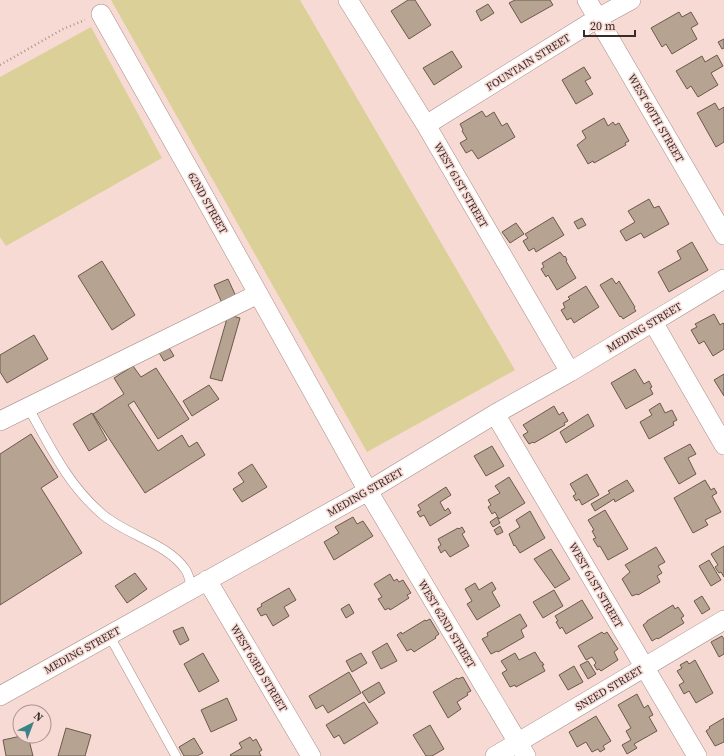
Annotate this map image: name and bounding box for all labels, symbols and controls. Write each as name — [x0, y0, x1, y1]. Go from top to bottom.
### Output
scale bar — [584, 12, 635, 38]
text: 20 m — [590, 18, 616, 34]
street label: FOUNTAIN STREET — [483, 30, 574, 94]
street label: WEST 60TH STREET — [624, 71, 687, 166]
street label: WEST 61ST STREET — [430, 140, 491, 231]
street label: 62ND STREET — [184, 170, 231, 237]
street label: MEDING STREET — [604, 299, 685, 356]
street label: MEDING STREET — [325, 464, 406, 520]
street label: WEST 61ST STREET — [565, 540, 626, 631]
street label: WEST 62ND STREET — [414, 577, 479, 671]
street label: WEST 63RD STREET — [227, 622, 291, 715]
street label: MEDING STREET — [41, 623, 123, 678]
street label: SNEED STREET — [573, 662, 646, 715]
north arrow — [12, 704, 52, 744]
text: N — [30, 709, 46, 725]

